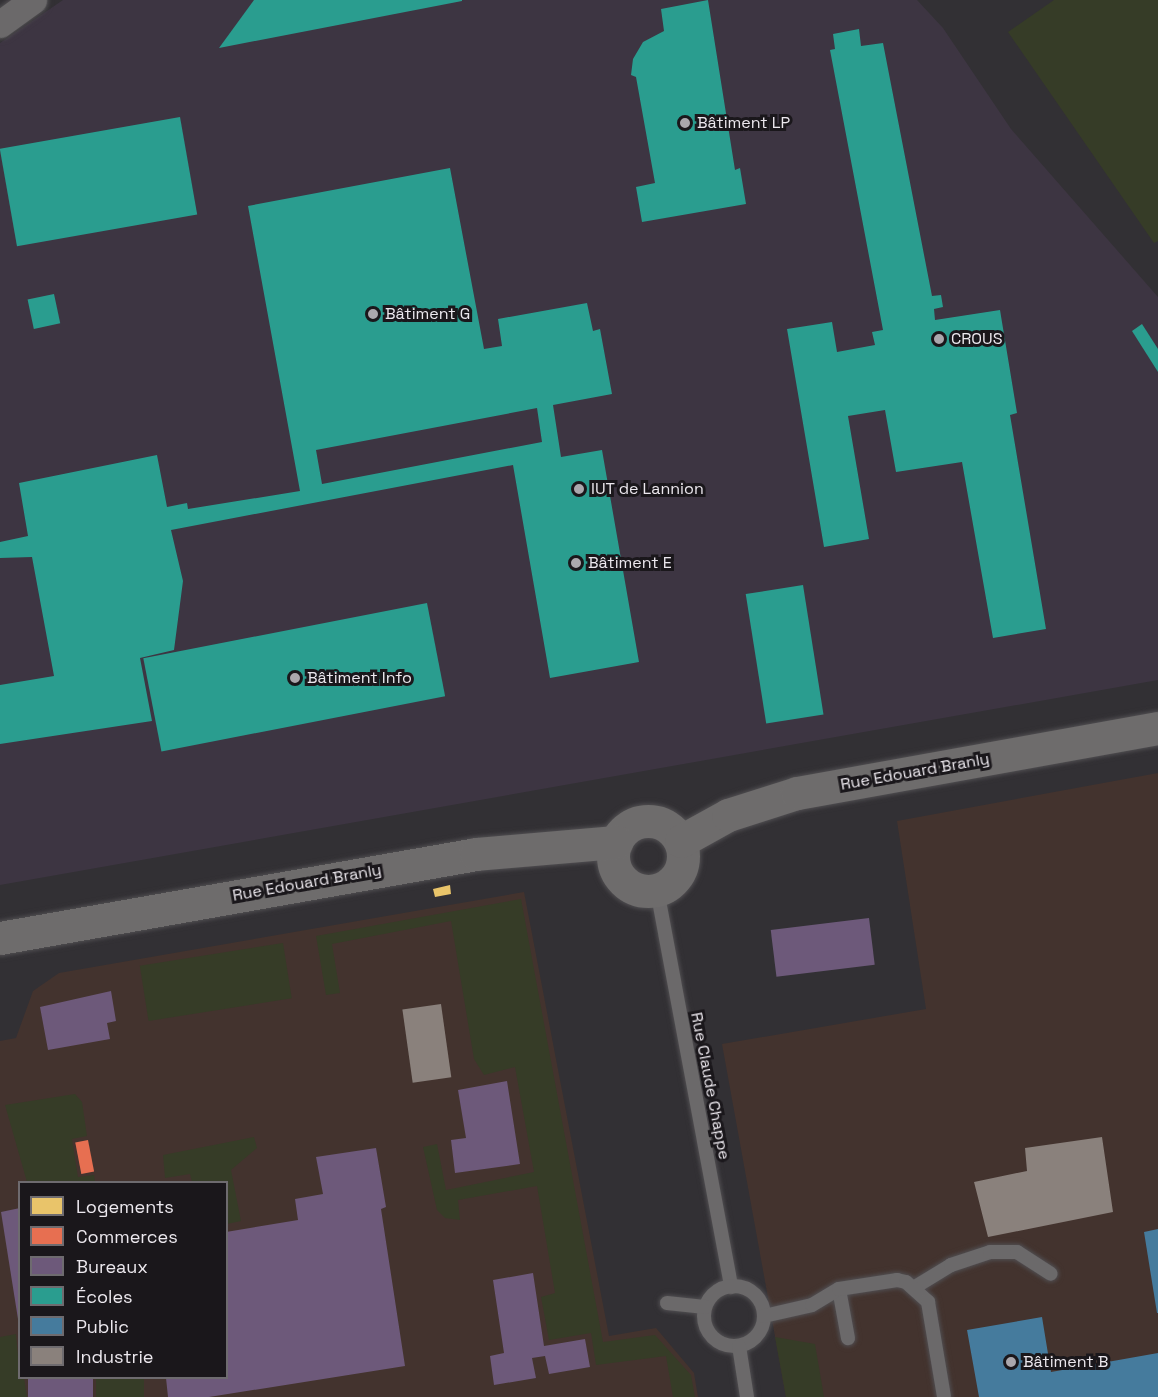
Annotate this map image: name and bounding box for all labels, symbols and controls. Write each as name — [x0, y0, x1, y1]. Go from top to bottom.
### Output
place label: Bâtiment LP — [697, 113, 790, 133]
marker: Bâtiment LP — [678, 116, 692, 130]
place label: Bâtiment G — [385, 304, 470, 324]
marker: Bâtiment G — [366, 307, 380, 321]
place label: CROUS — [951, 329, 1003, 349]
marker: CROUS — [932, 332, 946, 346]
place label: IUT de Lannion — [591, 479, 704, 499]
marker: IUT de Lannion — [572, 482, 586, 496]
place label: Bâtiment E — [588, 553, 672, 573]
marker: Bâtiment E — [569, 556, 583, 570]
place label: Bâtiment Info — [307, 668, 412, 688]
marker: Bâtiment Info — [288, 671, 302, 685]
street label: Rue Edouard Branly — [839, 749, 991, 795]
street label: Rue Edouard Branly — [231, 860, 383, 906]
street label: Rue Claude Chappe — [686, 1011, 734, 1161]
legend — [18, 1181, 228, 1379]
text: Logements — [76, 1195, 174, 1218]
text: Commerces — [76, 1225, 178, 1248]
text: Bureaux — [76, 1255, 148, 1278]
text: Écoles — [76, 1285, 133, 1308]
text: Public — [76, 1315, 129, 1338]
text: Industrie — [76, 1345, 153, 1368]
place label: Bâtiment B — [1023, 1352, 1108, 1372]
marker: Bâtiment B — [1004, 1355, 1018, 1369]

